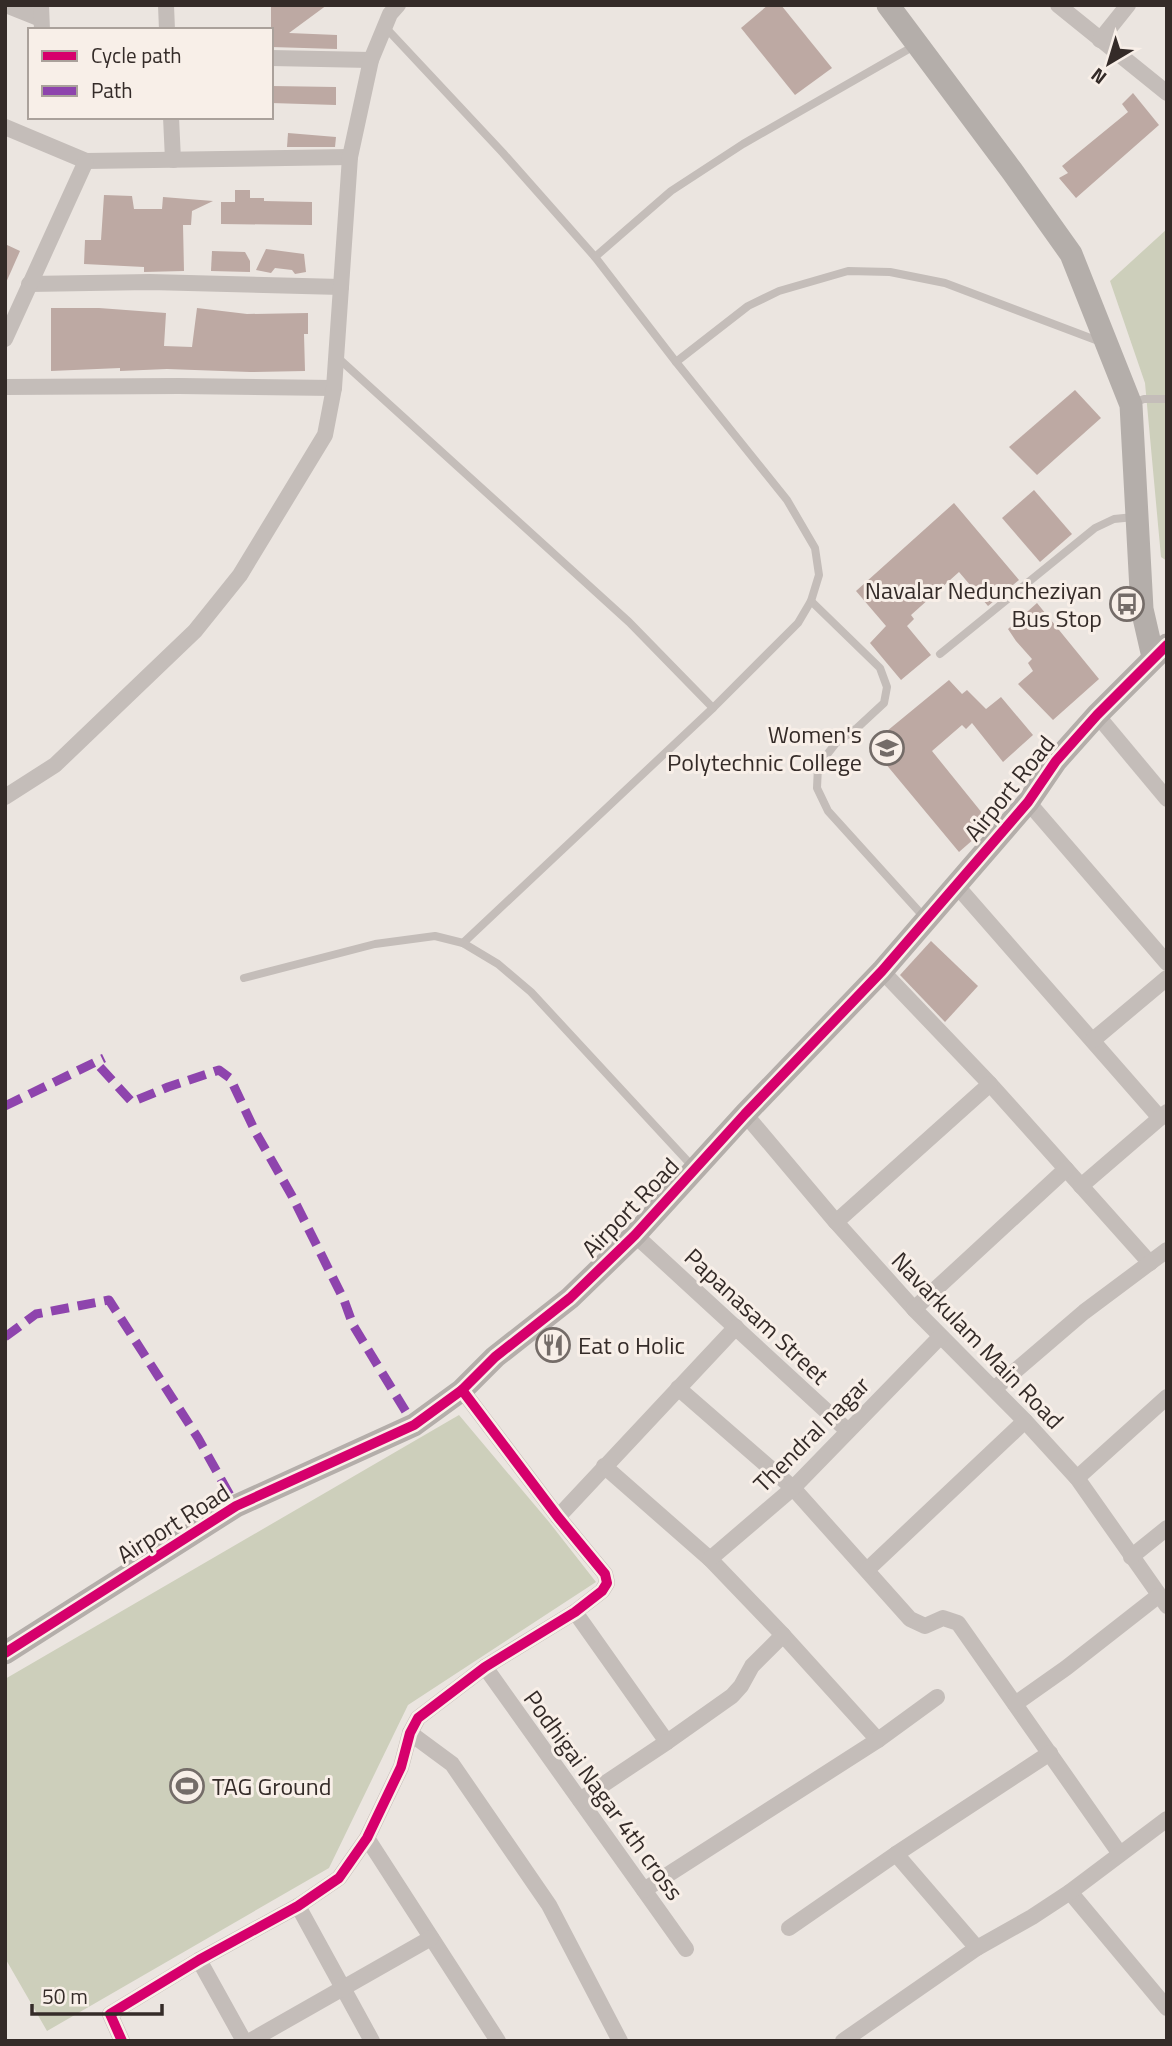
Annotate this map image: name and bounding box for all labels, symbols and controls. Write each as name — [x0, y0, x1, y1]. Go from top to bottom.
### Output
legend — [28, 28, 273, 119]
north arrow — [1074, 28, 1144, 98]
text: Cycle path — [91, 39, 182, 71]
text: N — [1084, 61, 1112, 92]
text: Path — [91, 74, 133, 106]
place label: Navalar Neduncheziyan Bus Stop — [865, 572, 1102, 636]
bus stop icon: Navalar Neduncheziyan Bus Stop — [1108, 585, 1146, 623]
place label: Women's Polytechnic College — [667, 716, 862, 780]
street label: Airport Road — [955, 727, 1063, 849]
school or university icon: Women's Polytechnic College — [868, 729, 906, 767]
street label: Airport Road — [573, 1149, 687, 1265]
street label: Papanasam Street — [677, 1239, 838, 1393]
street label: Navarkulam Main Road — [884, 1243, 1072, 1437]
restaurant icon: Eat o Holic — [534, 1326, 572, 1364]
place label: Eat o Holic — [578, 1327, 685, 1363]
street label: Thendral nagar — [745, 1368, 877, 1500]
street label: Airport Road — [110, 1474, 236, 1572]
street label: Podhigai Nagar 4th cross — [515, 1682, 693, 1908]
sports icon: TAG Ground — [168, 1767, 206, 1805]
place label: TAG Ground — [212, 1768, 331, 1804]
scale bar — [32, 1972, 161, 2016]
text: 50 m — [42, 1980, 88, 2012]

